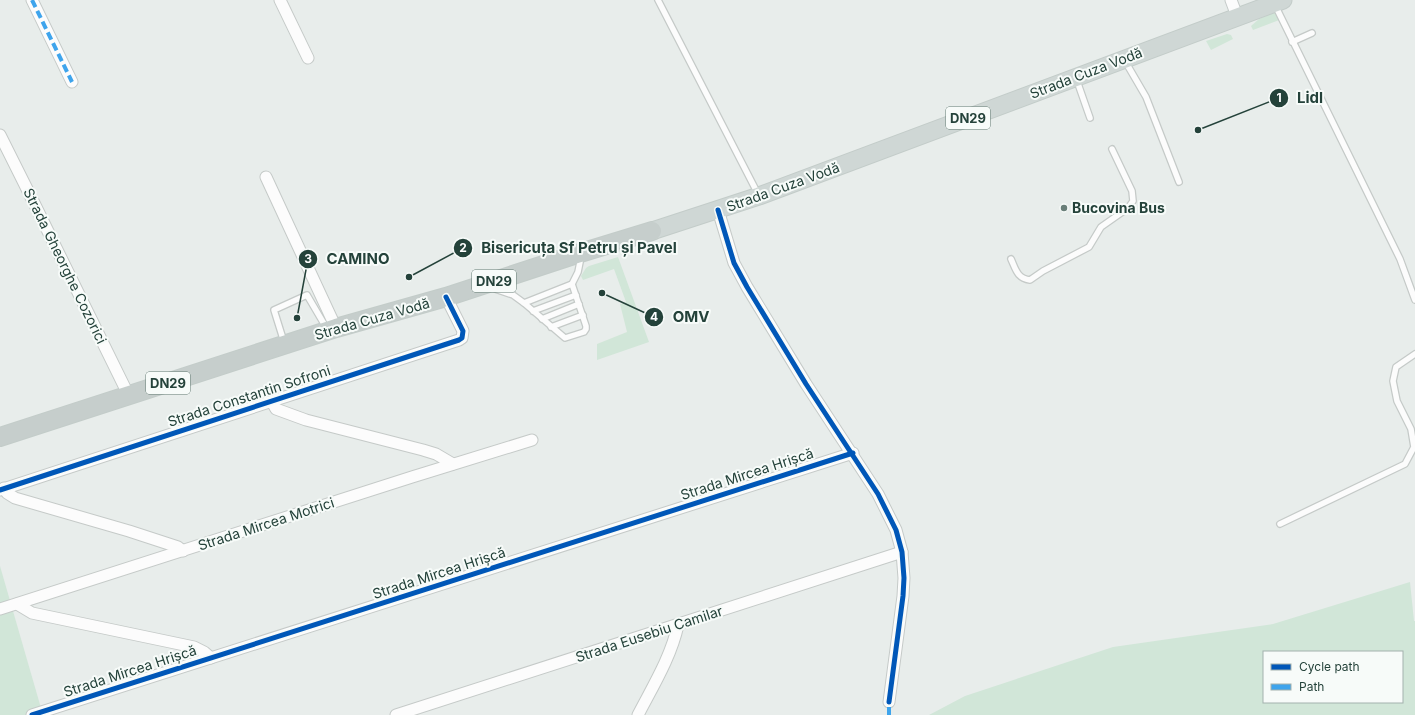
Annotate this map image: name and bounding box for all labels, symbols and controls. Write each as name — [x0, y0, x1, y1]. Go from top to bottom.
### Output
street label: Strada Cuza Vodă — [1027, 43, 1144, 102]
callout: Lidl — [1269, 84, 1331, 111]
text: Lidl — [1297, 88, 1323, 107]
text: 1 — [1276, 90, 1282, 105]
road number: DN29 — [946, 107, 990, 129]
street label: Strada Cuza Vodă — [724, 158, 842, 215]
street label: Strada Gheorghe Cozorici — [20, 185, 111, 346]
place label: Bucovina Bus — [1072, 199, 1165, 216]
marker: Bucovina Bus — [1059, 203, 1069, 213]
callout: Bisericuța Sf Petru și Pavel — [453, 235, 684, 262]
text: Bisericuța Sf Petru și Pavel — [481, 238, 677, 257]
text: 2 — [459, 240, 467, 255]
callout: CAMINO — [298, 245, 397, 272]
text: CAMINO — [326, 249, 390, 268]
text: 3 — [304, 251, 312, 266]
road number: DN29 — [472, 270, 516, 292]
street label: Strada Cuza Vodă — [312, 294, 431, 343]
callout: OMV — [644, 303, 717, 330]
text: OMV — [673, 307, 709, 326]
text: 4 — [650, 309, 658, 324]
street label: Strada Constantin Sofroni — [165, 361, 332, 430]
road number: DN29 — [146, 372, 190, 394]
street label: Strada Mircea Hrișcă — [678, 444, 816, 504]
street label: Strada Mircea Motrici — [196, 493, 336, 554]
street label: Strada Mircea Hrișcă — [370, 543, 508, 603]
street label: Strada Eusebiu Camilar — [573, 602, 725, 665]
street label: Strada Mircea Hrișcă — [61, 641, 199, 701]
legend — [1263, 651, 1403, 703]
text: Cycle path — [1299, 659, 1360, 674]
text: Path — [1299, 679, 1324, 694]

